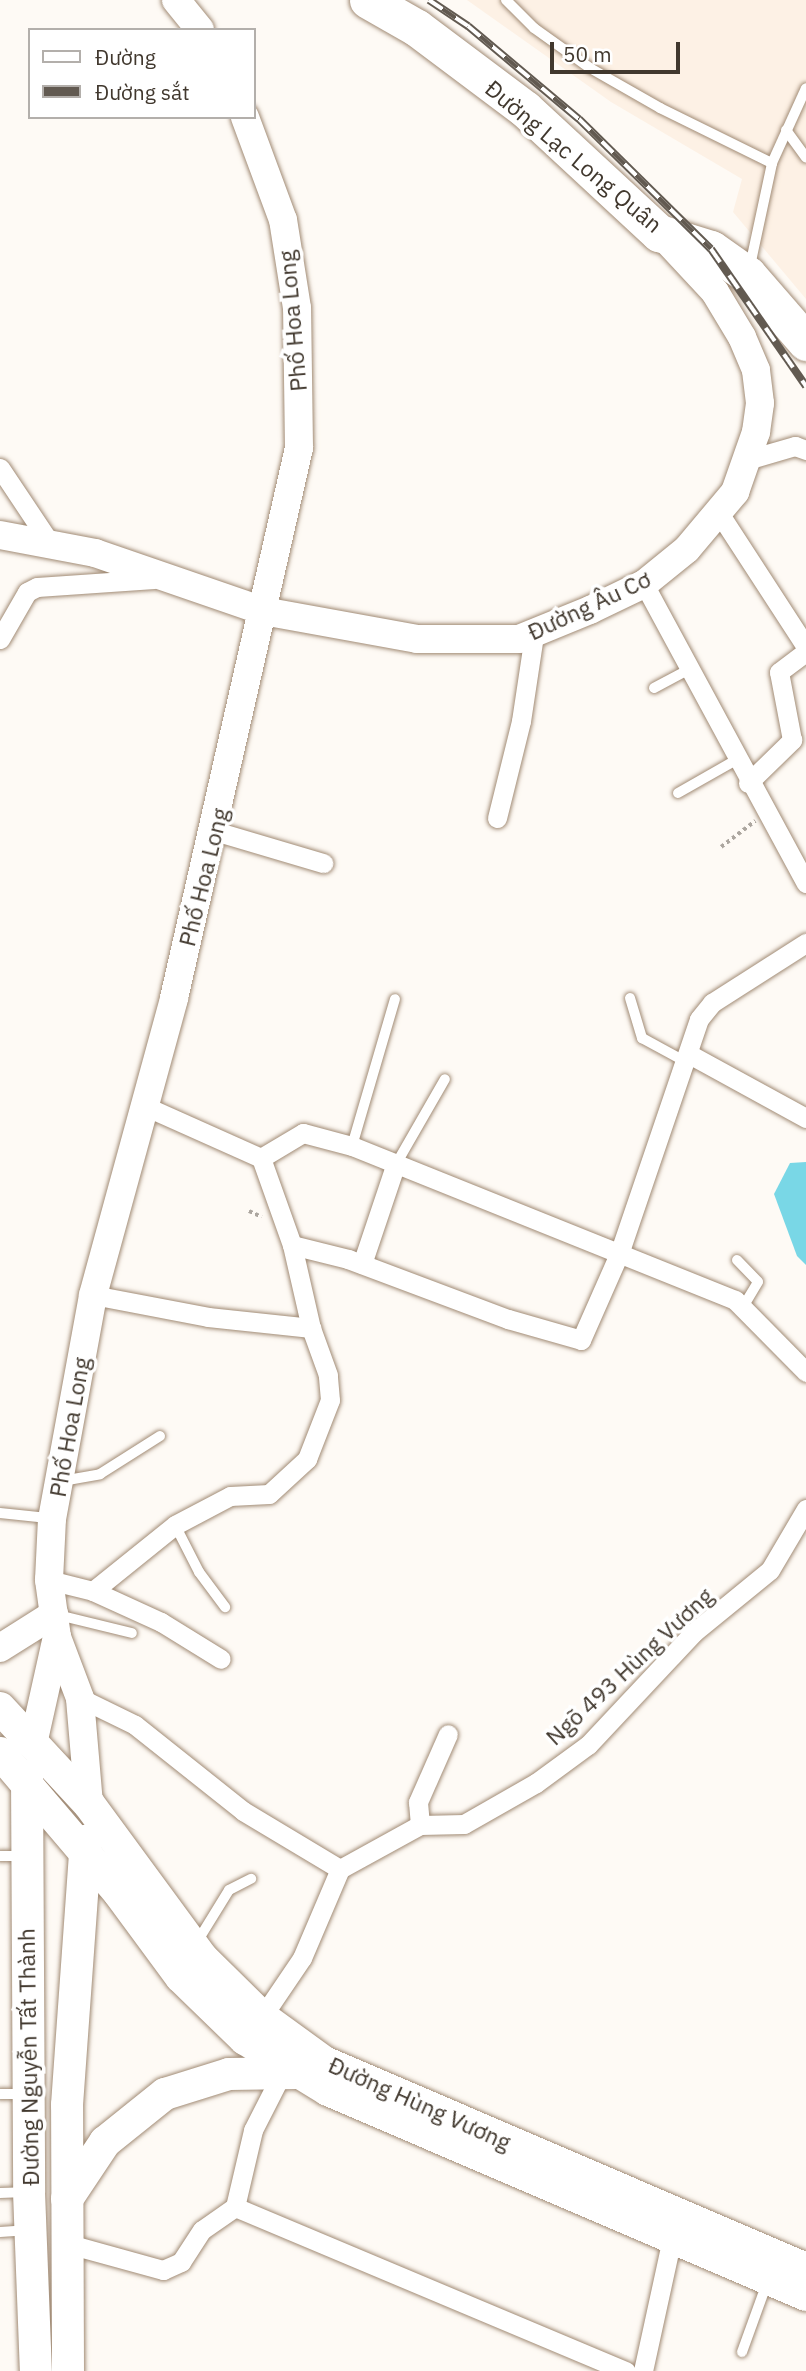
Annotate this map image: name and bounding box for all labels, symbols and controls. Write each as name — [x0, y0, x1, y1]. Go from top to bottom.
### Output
legend — [28, 28, 256, 119]
scale bar — [554, 28, 684, 72]
text: 50 m — [563, 40, 612, 68]
text: Đường — [95, 43, 156, 71]
street label: Đường Lạc Long Quân — [480, 74, 668, 238]
text: Đường sắt — [95, 78, 190, 106]
street label: Phố Hoa Long — [272, 249, 312, 393]
street label: Đường Âu Cơ — [523, 564, 655, 646]
street label: Phố Hoa Long — [172, 805, 234, 949]
street label: Phố Hoa Long — [43, 1355, 95, 1499]
street label: Ngõ 493 Hùng Vương — [540, 1582, 718, 1750]
street label: Đường Nguyễn Tất Thành — [12, 1928, 44, 2186]
street label: Đường Hùng Vương — [325, 2050, 515, 2156]

